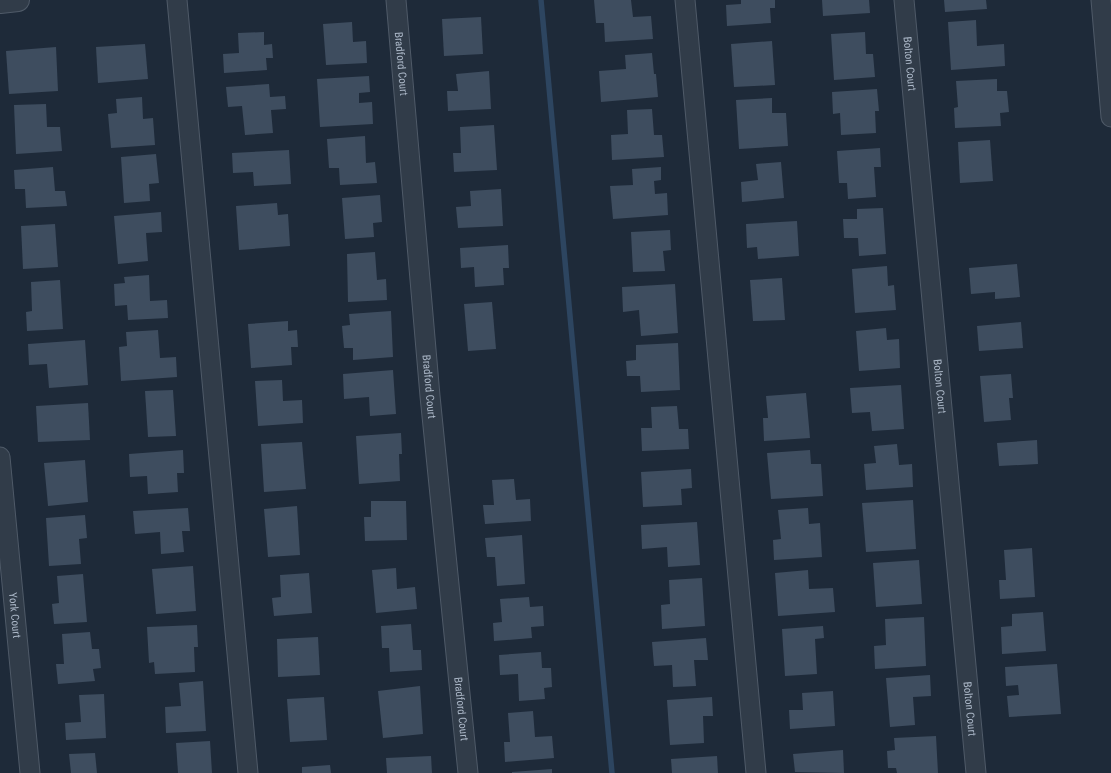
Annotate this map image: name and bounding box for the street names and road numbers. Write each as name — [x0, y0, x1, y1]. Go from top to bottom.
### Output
street label: Bradford Court — [392, 31, 410, 96]
street label: Bolton Court — [900, 36, 918, 92]
street label: Bradford Court — [419, 354, 438, 419]
street label: Bolton Court — [930, 359, 948, 414]
street label: York Court — [6, 592, 23, 639]
street label: Bradford Court — [451, 676, 471, 742]
street label: Bolton Court — [961, 681, 979, 737]

